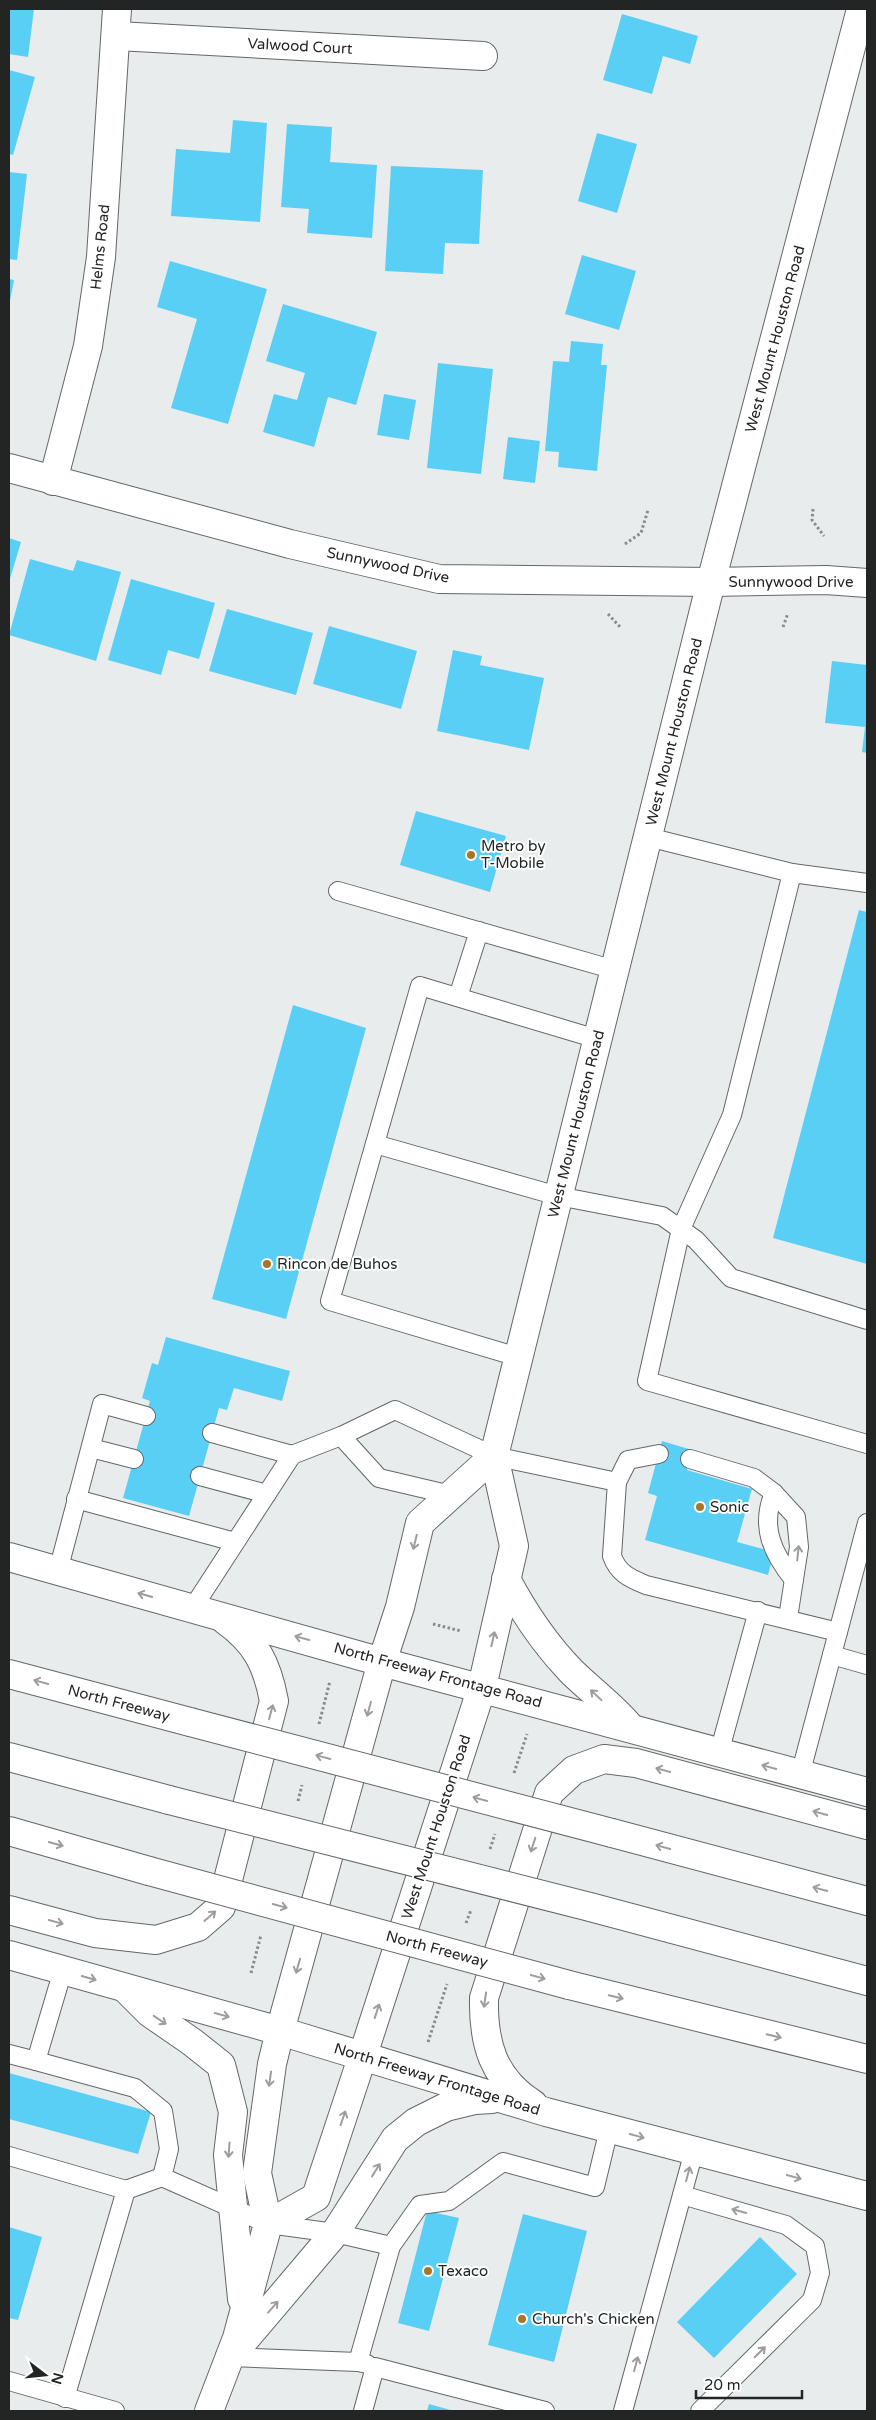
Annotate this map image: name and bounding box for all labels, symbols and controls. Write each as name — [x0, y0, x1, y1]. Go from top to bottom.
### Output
street label: Valwood Court — [247, 34, 353, 58]
street label: Helms Road — [87, 203, 113, 291]
street label: West Mount Houston Road — [741, 244, 809, 434]
street label: Sunnywood Drive — [325, 543, 451, 587]
street label: Sunnywood Drive — [729, 573, 853, 591]
street label: West Mount Houston Road — [642, 636, 706, 828]
place label: Metro by T-Mobile — [481, 837, 545, 872]
marker: Metro by T-Mobile — [465, 849, 477, 861]
street label: West Mount Houston Road — [544, 1028, 608, 1220]
place label: Rincon de Buhos — [277, 1255, 397, 1273]
marker: Rincon de Buhos — [261, 1258, 273, 1270]
place label: Sonic — [710, 1498, 749, 1516]
marker: Sonic — [694, 1501, 706, 1513]
one-way arrow — [410, 1533, 420, 1549]
one-way arrow — [793, 1545, 803, 1561]
one-way arrow — [137, 1590, 153, 1600]
one-way arrow — [489, 1632, 498, 1648]
one-way arrow — [294, 1633, 310, 1642]
street label: North Freeway Frontage Road — [332, 1639, 544, 1711]
one-way arrow — [34, 1677, 50, 1687]
street label: North Freeway — [66, 1681, 172, 1725]
one-way arrow — [590, 1689, 603, 1700]
one-way arrow — [364, 1700, 373, 1716]
one-way arrow — [267, 1705, 276, 1721]
street label: West Mount Houston Road — [398, 1733, 474, 1921]
one-way arrow — [315, 1752, 331, 1761]
one-way arrow — [762, 1761, 778, 1771]
one-way arrow — [656, 1765, 672, 1775]
one-way arrow — [472, 1793, 488, 1803]
one-way arrow — [813, 1807, 829, 1817]
one-way arrow — [528, 1836, 537, 1852]
one-way arrow — [47, 1840, 63, 1849]
one-way arrow — [655, 1842, 671, 1851]
one-way arrow — [813, 1883, 829, 1893]
one-way arrow — [272, 1902, 288, 1912]
one-way arrow — [204, 1910, 217, 1922]
one-way arrow — [47, 1918, 63, 1928]
street label: North Freeway — [384, 1927, 490, 1971]
one-way arrow — [293, 1958, 302, 1974]
one-way arrow — [81, 1973, 97, 1983]
one-way arrow — [530, 1973, 546, 1982]
one-way arrow — [480, 1991, 490, 2007]
one-way arrow — [608, 1993, 624, 2002]
one-way arrow — [373, 2004, 382, 2020]
one-way arrow — [213, 2010, 229, 2020]
one-way arrow — [153, 2015, 167, 2025]
one-way arrow — [765, 2032, 781, 2041]
street label: North Freeway Frontage Road — [332, 2039, 542, 2119]
one-way arrow — [265, 2070, 275, 2086]
one-way arrow — [339, 2110, 348, 2126]
one-way arrow — [628, 2132, 644, 2141]
one-way arrow — [225, 2142, 234, 2158]
one-way arrow — [370, 2163, 381, 2177]
one-way arrow — [684, 2166, 693, 2182]
one-way arrow — [785, 2173, 801, 2182]
one-way arrow — [731, 2206, 747, 2216]
place label: Texaco — [438, 2262, 488, 2280]
marker: Texaco — [422, 2265, 434, 2277]
one-way arrow — [267, 2301, 279, 2314]
place label: Church's Chicken — [532, 2310, 655, 2328]
marker: Church's Chicken — [516, 2313, 528, 2325]
one-way arrow — [753, 2347, 765, 2359]
north arrow — [20, 2350, 70, 2400]
one-way arrow — [632, 2357, 641, 2373]
scale bar — [696, 2368, 802, 2400]
text: N — [47, 2371, 67, 2386]
text: 20 m — [704, 2376, 741, 2394]

